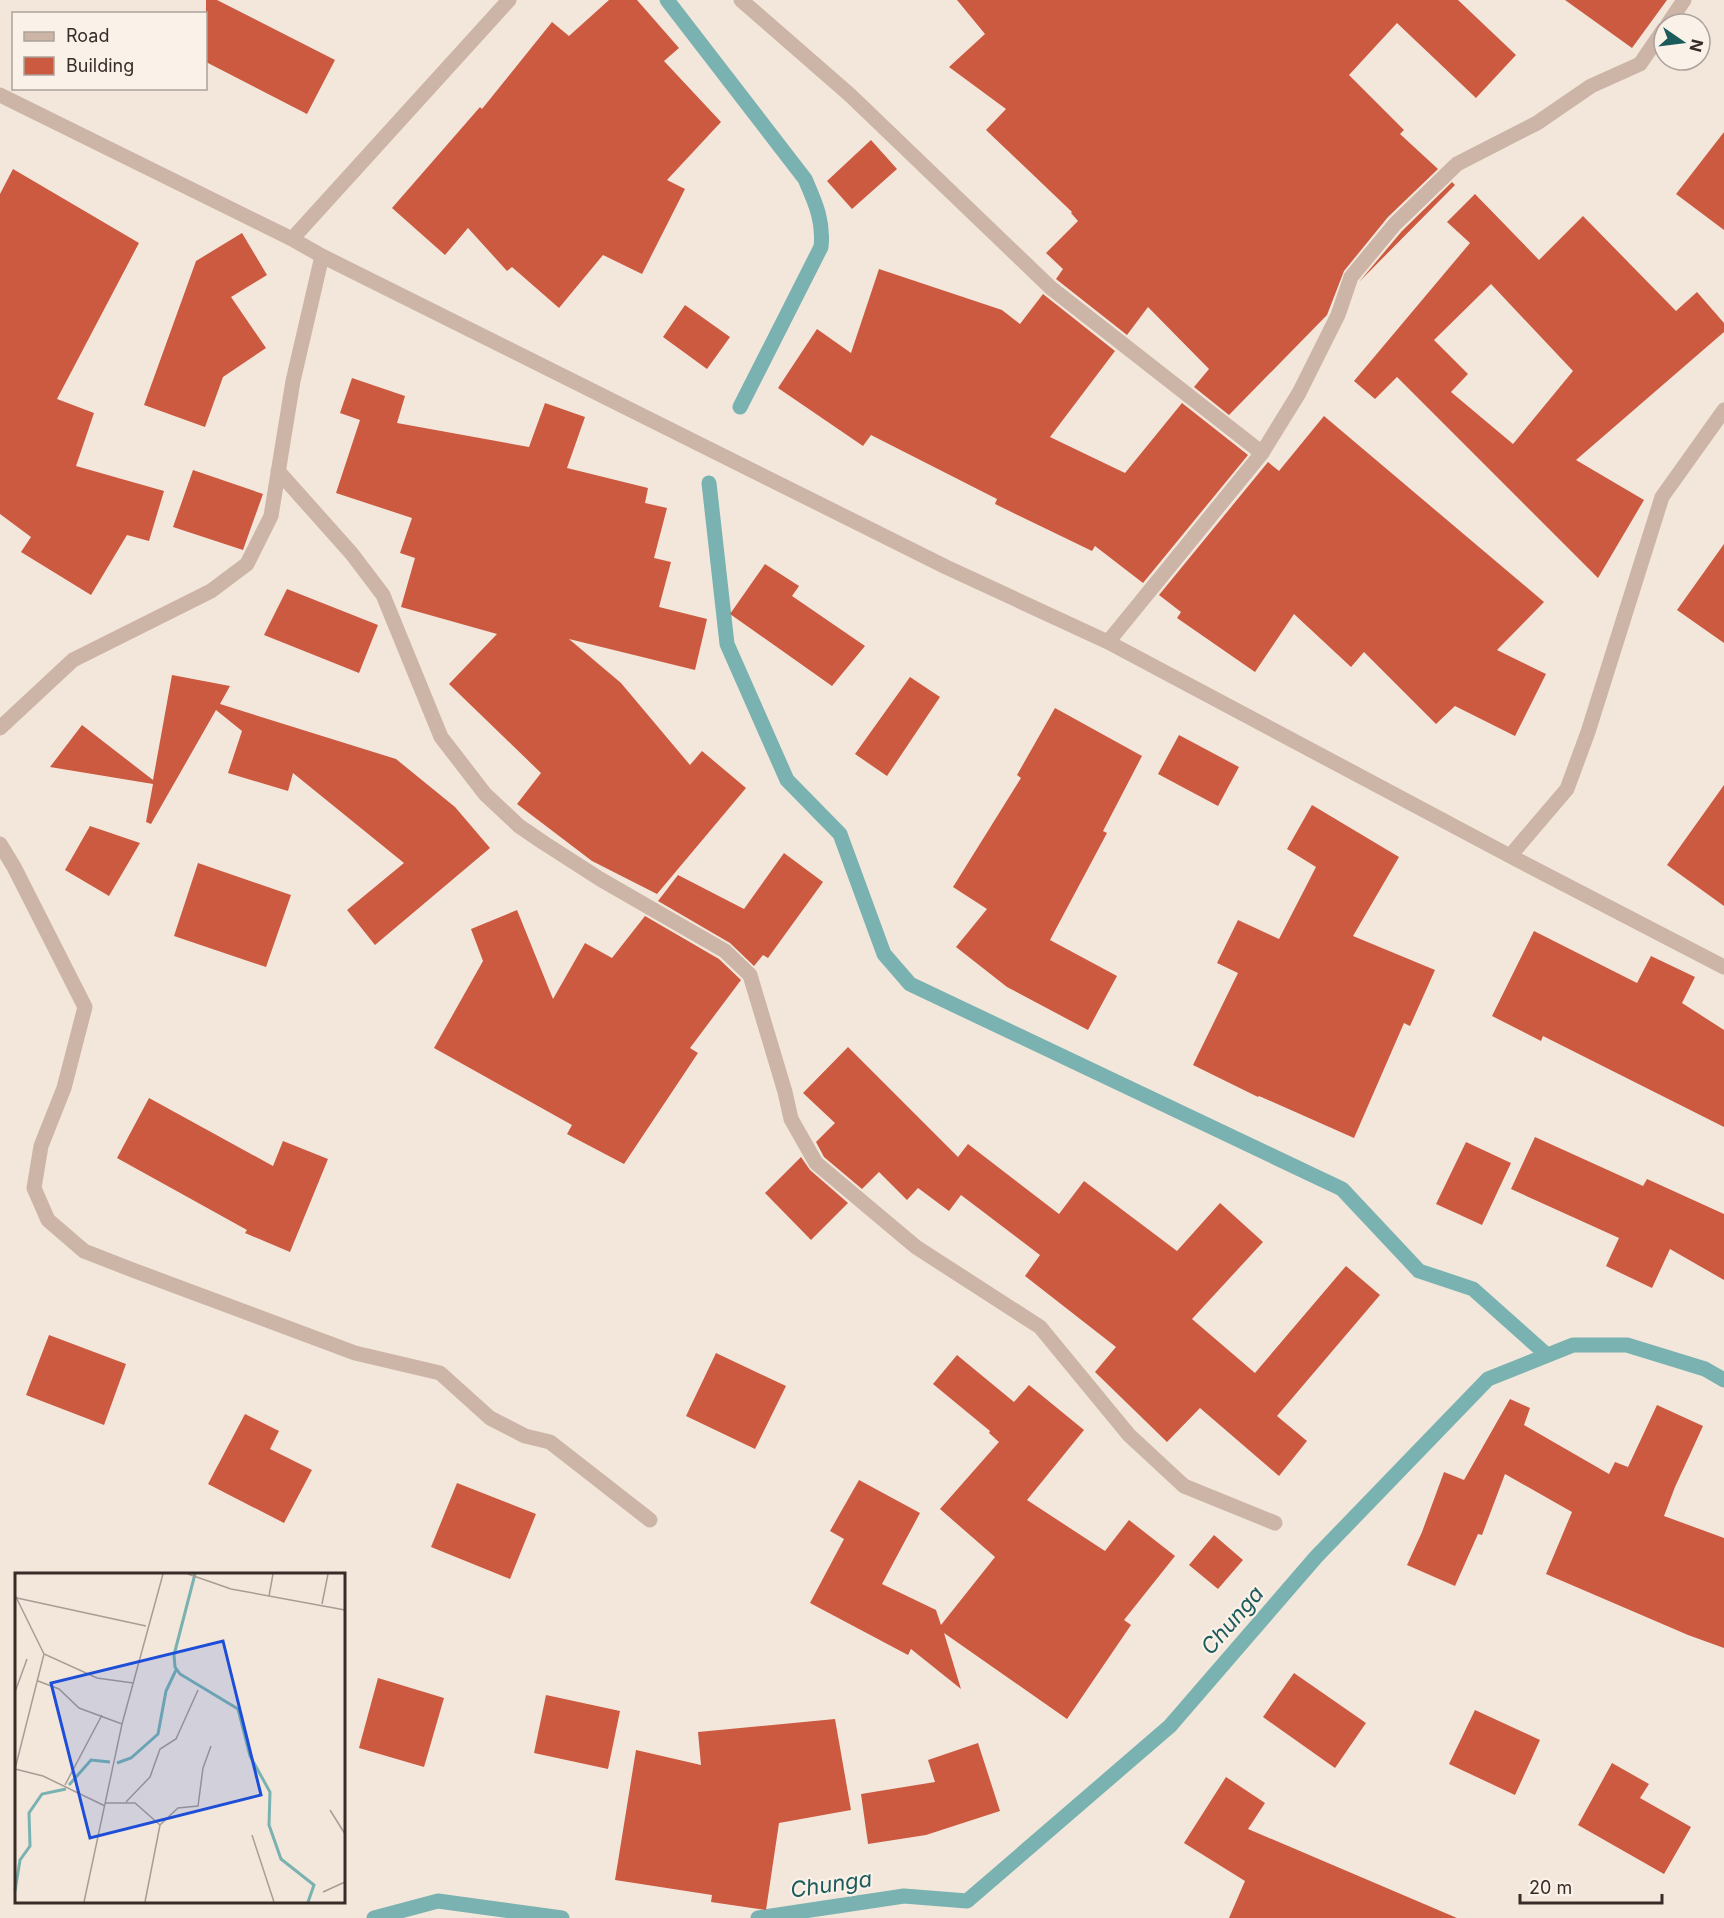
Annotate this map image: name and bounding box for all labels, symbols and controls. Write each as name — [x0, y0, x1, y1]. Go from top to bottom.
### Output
legend — [12, 12, 207, 90]
north arrow — [1652, 12, 1712, 72]
text: Road — [66, 25, 109, 46]
text: N — [1685, 37, 1708, 54]
text: Building — [66, 55, 134, 76]
inset map — [15, 1573, 345, 1903]
water label: Chunga — [1195, 1580, 1269, 1660]
water label: Chunga — [789, 1865, 873, 1903]
scale bar — [1520, 1867, 1662, 1905]
text: 20 m — [1529, 1877, 1572, 1898]

